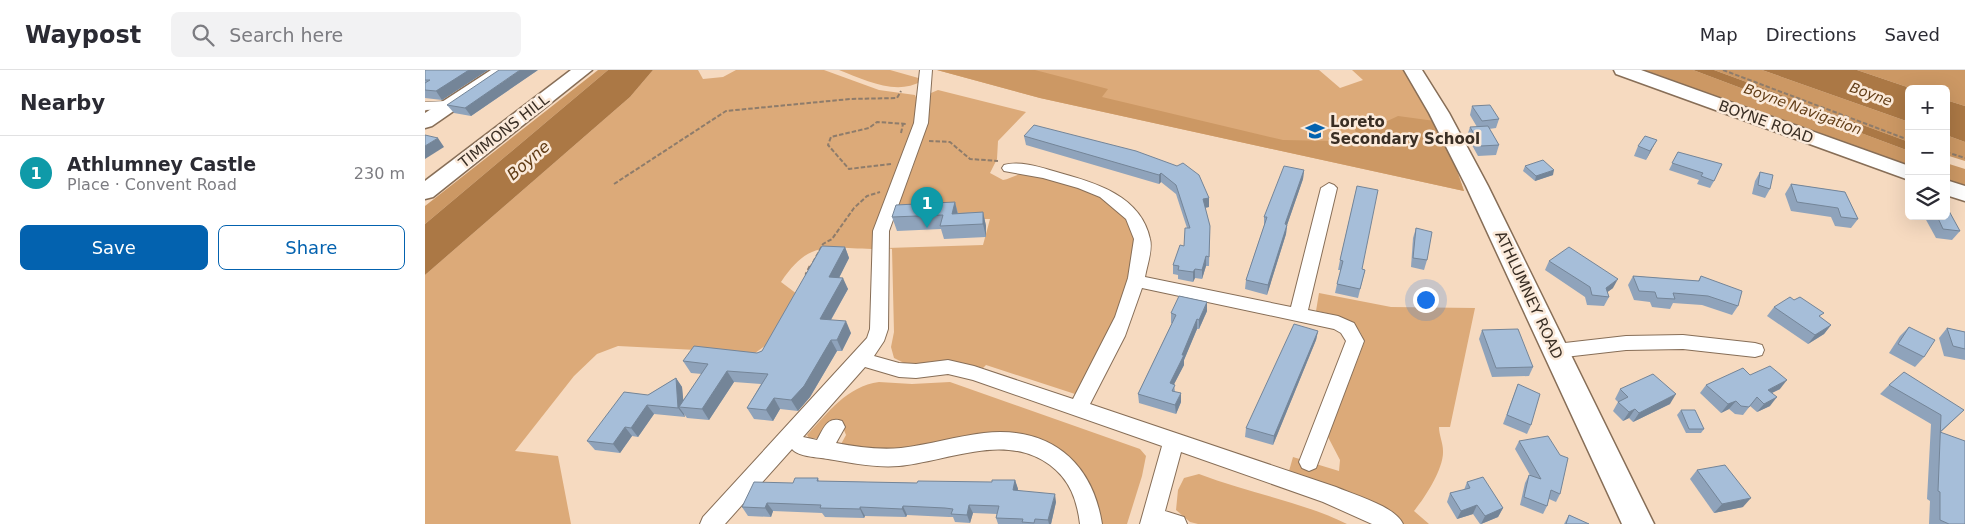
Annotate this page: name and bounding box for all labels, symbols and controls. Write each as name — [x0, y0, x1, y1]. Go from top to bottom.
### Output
search box — [171, 12, 521, 57]
text: Waypost — [25, 21, 141, 49]
icon: search — [189, 21, 217, 49]
text: Search here — [229, 24, 343, 46]
text: Map — [1700, 24, 1738, 45]
text: Directions — [1766, 24, 1856, 45]
text: Saved — [1884, 24, 1940, 45]
water label: Boyne — [1848, 79, 1894, 109]
water label: Boyne Navigation — [1742, 80, 1864, 138]
map controls — [1905, 85, 1950, 220]
button: + — [1905, 85, 1950, 130]
street label: TIMMONS HILL — [455, 90, 553, 172]
text: Nearby — [20, 91, 105, 115]
street label: BOYNE ROAD — [1716, 97, 1816, 147]
place label: Loreto Secondary School — [1330, 113, 1480, 148]
school or university icon: Loreto Secondary School — [1304, 120, 1326, 142]
button: − — [1905, 130, 1950, 175]
water label: Boyne — [503, 137, 554, 184]
text: Athlumney Castle — [67, 153, 256, 175]
text: 1 — [30, 164, 42, 183]
text: 230 m — [354, 164, 405, 183]
text: Place · Convent Road — [67, 175, 237, 194]
button: layers — [1905, 175, 1950, 220]
pin: 1 — [911, 187, 943, 228]
button: Save — [20, 225, 208, 270]
button: Share — [218, 225, 405, 270]
street label: ATHLUMNEY ROAD — [1491, 228, 1567, 362]
your location — [1413, 287, 1439, 313]

